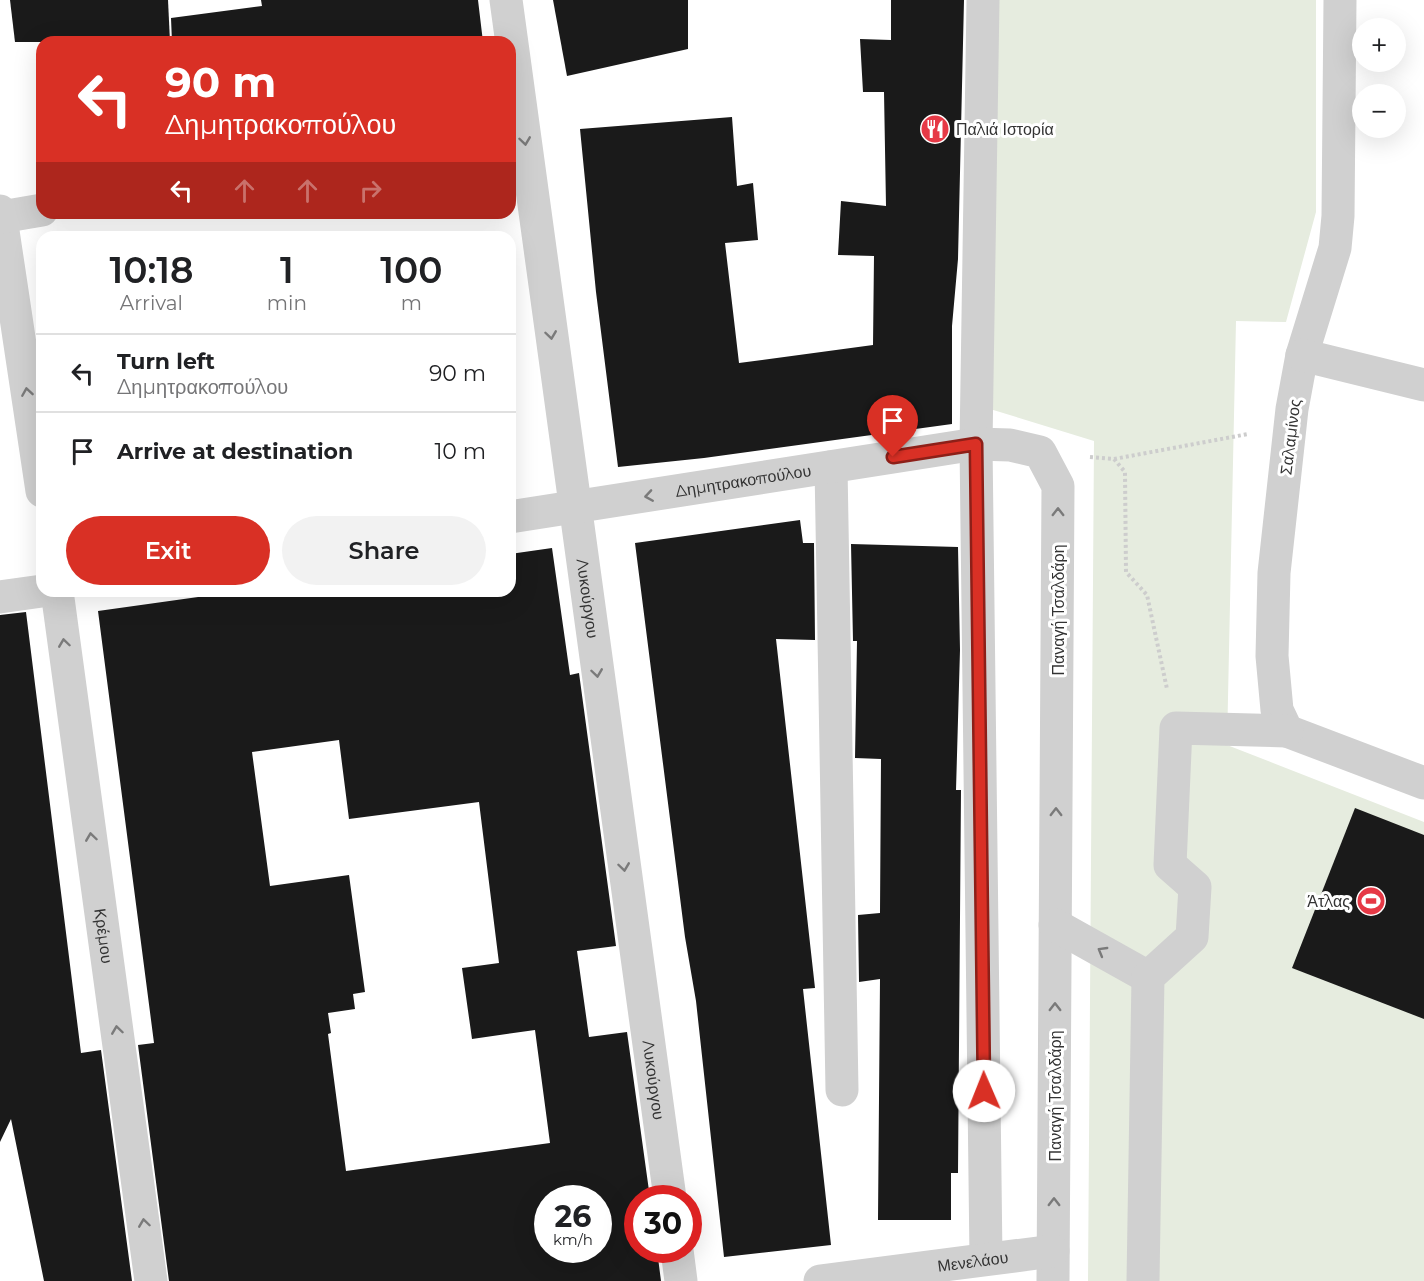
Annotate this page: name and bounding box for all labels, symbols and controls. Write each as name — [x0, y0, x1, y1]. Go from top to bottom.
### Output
map controls — [1352, 18, 1406, 138]
button: + — [1352, 18, 1406, 72]
text: 90 m — [165, 56, 276, 108]
icon: left — [66, 60, 144, 138]
button: − — [1352, 84, 1406, 138]
text: Δημητρακοπούλου — [165, 108, 396, 141]
restaurant icon: Παλιά Ιστορία — [919, 113, 951, 145]
place label: Παλιά Ιστορία — [956, 120, 1054, 139]
one-way arrow — [518, 137, 531, 146]
icon: left — [165, 174, 198, 207]
icon: ahead — [228, 174, 261, 207]
icon: ahead — [291, 174, 324, 207]
icon: right — [354, 174, 387, 207]
text: 10:18 — [109, 248, 193, 292]
text: 1 — [280, 248, 294, 292]
text: 100 — [380, 248, 443, 292]
text: Arrival — [120, 291, 183, 315]
text: min — [267, 291, 307, 315]
text: m — [401, 291, 422, 315]
one-way arrow — [544, 330, 556, 339]
text: Turn left — [117, 348, 215, 375]
icon: left — [66, 357, 99, 390]
text: 90 m — [429, 360, 486, 387]
text: Δημητρακοπούλου — [117, 375, 288, 399]
one-way arrow — [22, 387, 34, 396]
pin — [867, 395, 918, 457]
street label: Σαλαμίνος — [1276, 398, 1305, 476]
icon: arrive — [876, 404, 909, 437]
icon: arrive — [66, 435, 99, 468]
text: Arrive at destination — [117, 438, 353, 465]
text: 10 m — [434, 438, 486, 465]
street label: Δημητρακοπούλου — [674, 461, 812, 501]
one-way arrow — [644, 489, 653, 501]
one-way arrow — [1052, 507, 1064, 516]
button: Exit — [66, 516, 270, 585]
button: Share — [282, 516, 486, 585]
street label: Παναγή Τσαλδάρη — [1049, 544, 1068, 676]
street label: Λυκούργου — [573, 557, 602, 639]
one-way arrow — [59, 639, 71, 648]
one-way arrow — [590, 669, 602, 678]
one-way arrow — [1050, 807, 1062, 816]
one-way arrow — [85, 832, 97, 841]
one-way arrow — [617, 862, 629, 871]
sports icon: Άτλας — [1355, 885, 1387, 917]
place label: Άτλας — [1307, 892, 1350, 911]
street label: Κρέμου — [90, 907, 117, 965]
one-way arrow — [1097, 947, 1108, 958]
one-way arrow — [1049, 1002, 1061, 1011]
one-way arrow — [111, 1025, 124, 1034]
street label: Παναγή Τσαλδάρη — [1046, 1030, 1065, 1162]
street label: Λυκούργου — [638, 1039, 668, 1121]
position arrow — [952, 1059, 1016, 1123]
speed limit sign: 30 — [624, 1185, 702, 1263]
one-way arrow — [1048, 1197, 1060, 1206]
text: 26 — [555, 1198, 591, 1235]
one-way arrow — [138, 1218, 150, 1228]
text: km/h — [553, 1230, 593, 1249]
street label: Μενελάου — [936, 1248, 1009, 1276]

